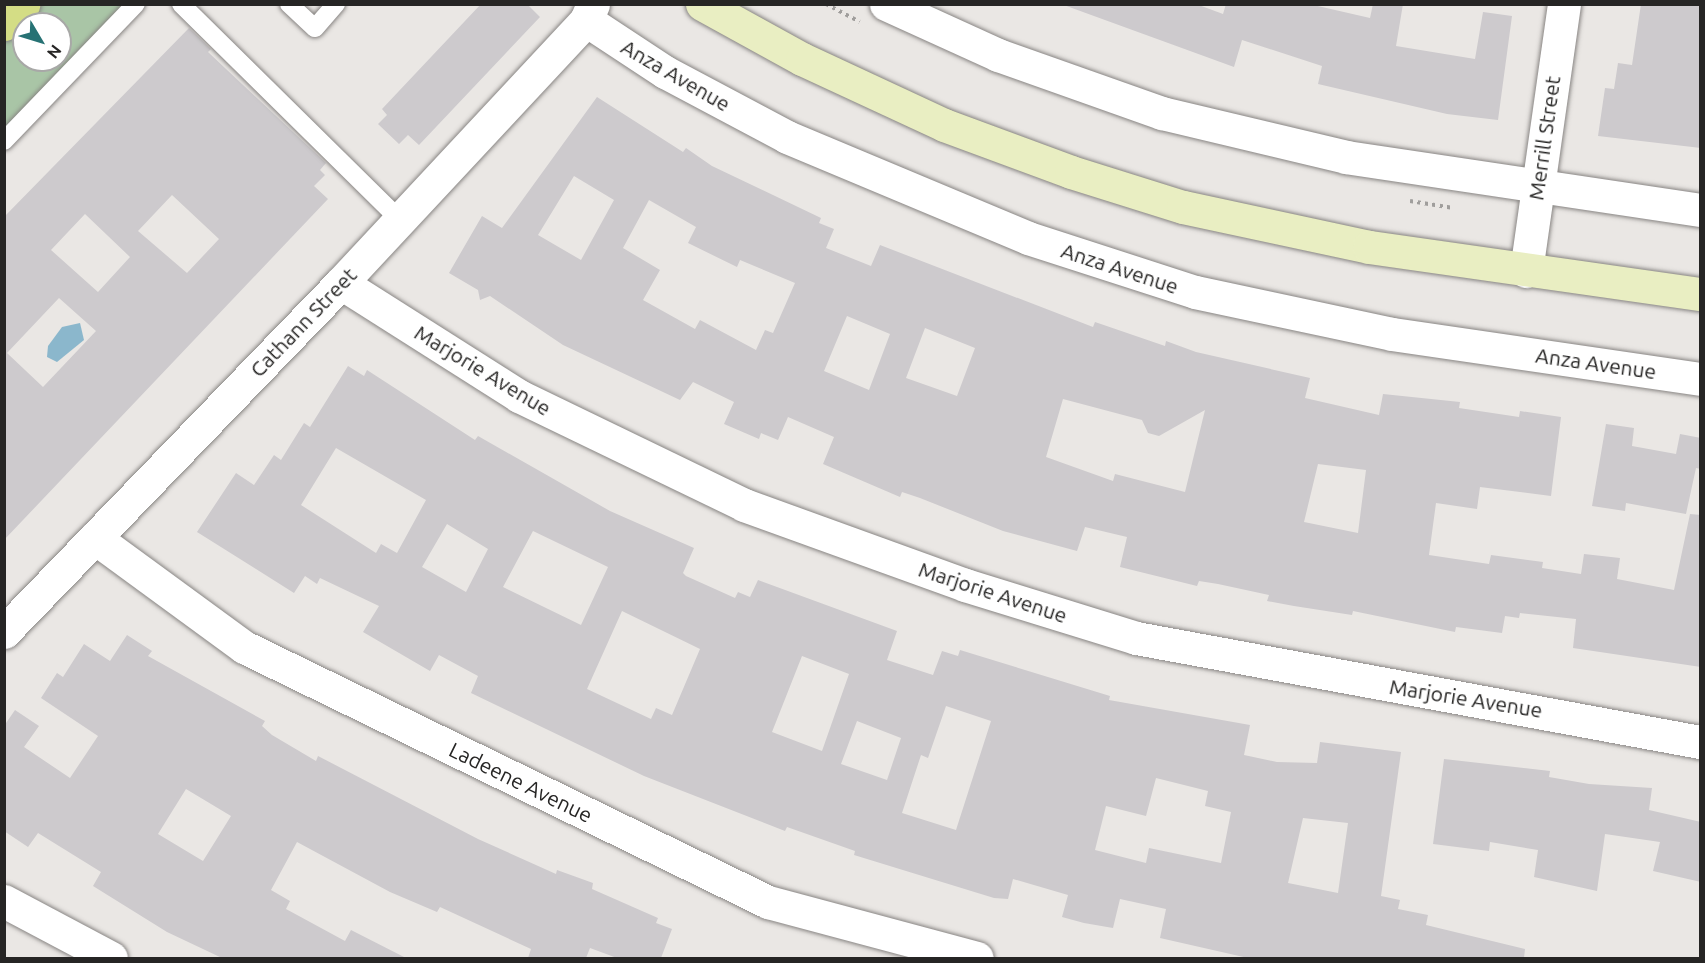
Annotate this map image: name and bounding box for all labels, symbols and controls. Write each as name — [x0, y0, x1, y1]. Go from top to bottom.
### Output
north arrow — [12, 12, 72, 72]
street label: Anza Avenue — [617, 34, 735, 116]
text: N — [44, 42, 65, 62]
street label: Merrill Street — [1523, 74, 1565, 202]
street label: Anza Avenue — [1058, 237, 1182, 299]
street label: Cathann Street — [245, 262, 361, 382]
street label: Marjorie Avenue — [410, 319, 556, 421]
street label: Anza Avenue — [1534, 342, 1658, 384]
street label: Marjorie Avenue — [916, 556, 1070, 628]
street label: Marjorie Avenue — [1388, 673, 1544, 723]
street label: Ladeene Avenue — [445, 736, 597, 828]

